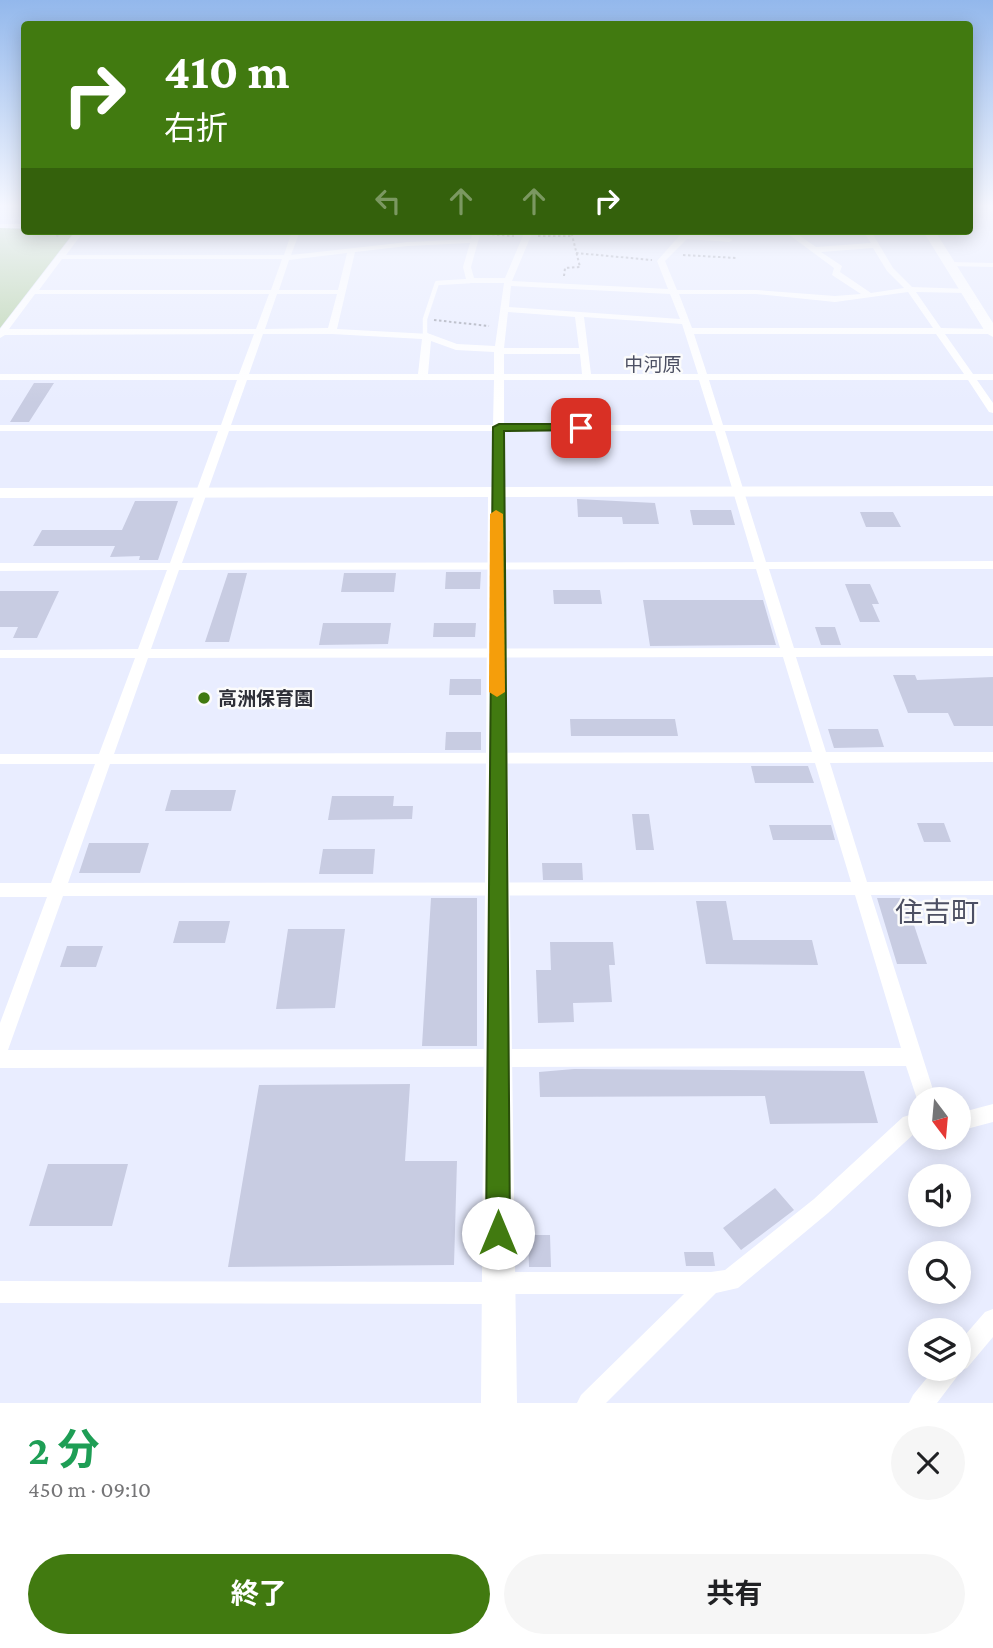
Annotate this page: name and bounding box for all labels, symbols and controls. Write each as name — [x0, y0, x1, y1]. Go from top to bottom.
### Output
text: 410 m — [164, 44, 289, 99]
icon: right — [49, 49, 140, 140]
text: 右折 — [164, 110, 228, 146]
icon: left — [369, 182, 407, 220]
icon: ahead — [442, 182, 480, 220]
icon: ahead — [515, 182, 553, 220]
icon: right — [588, 182, 626, 220]
district label: 中河原 — [624, 354, 682, 375]
pin — [551, 398, 611, 458]
icon: arrive — [562, 409, 600, 447]
place label: 高洲保育園 — [218, 688, 313, 709]
marker: 高洲保育園 — [196, 690, 212, 706]
district label: 住吉町 — [895, 897, 979, 928]
north arrow — [908, 1087, 971, 1150]
map controls — [908, 1087, 971, 1381]
button: sound — [908, 1164, 971, 1227]
position arrow — [461, 1196, 535, 1270]
button: search — [908, 1241, 971, 1304]
button: layers — [908, 1318, 971, 1381]
text: 2 分 — [28, 1426, 100, 1473]
button: close — [891, 1426, 965, 1500]
text: 450 m · 09:10 — [28, 1476, 151, 1502]
button: 終了 — [28, 1554, 490, 1634]
button: 共有 — [504, 1554, 965, 1634]

